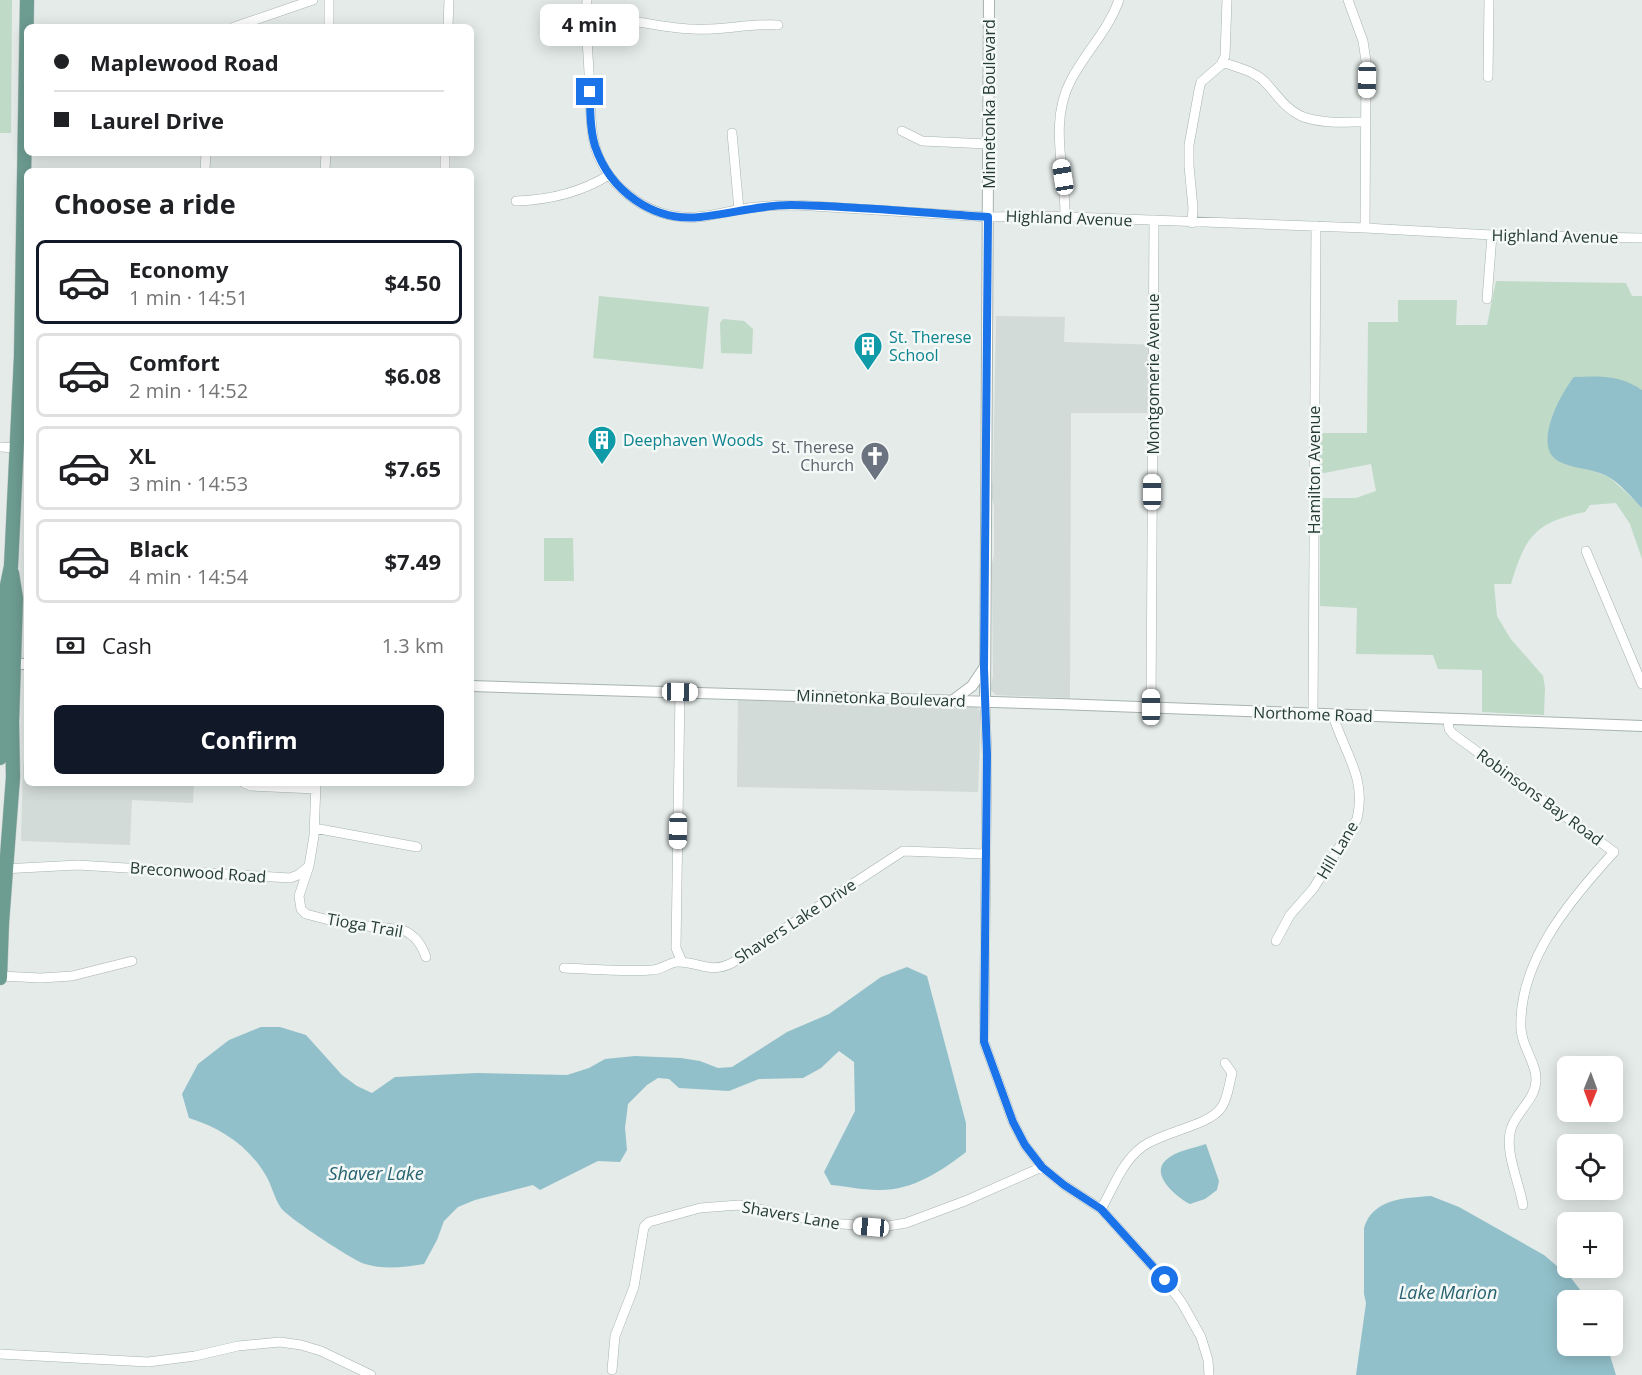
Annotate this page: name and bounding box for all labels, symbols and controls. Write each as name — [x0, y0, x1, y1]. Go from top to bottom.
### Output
callout: 4 min — [540, 5, 640, 47]
text: 4 min — [562, 11, 617, 38]
street label: Minnetonka Boulevard — [978, 19, 1000, 189]
text: Maplewood Road — [90, 47, 279, 77]
car — [1358, 62, 1376, 98]
route end — [576, 78, 603, 105]
text: Laurel Drive — [90, 105, 224, 135]
car — [1051, 158, 1075, 196]
text: Choose a ride — [54, 185, 236, 222]
street label: Highland Avenue — [1005, 205, 1133, 231]
street label: Highland Avenue — [1491, 224, 1619, 248]
text: Economy — [129, 254, 228, 284]
icon: car — [57, 255, 111, 309]
text: $4.50 — [384, 267, 441, 297]
text: 1 min · 14:51 — [129, 284, 248, 311]
street label: Montgomerie Avenue — [1142, 293, 1164, 455]
place label: St. Therese School — [889, 326, 972, 366]
building icon: St. Therese School — [852, 330, 884, 372]
text: Comfort — [129, 347, 220, 377]
icon: car — [57, 348, 111, 402]
text: $6.08 — [384, 360, 441, 390]
text: 2 min · 14:52 — [129, 377, 248, 404]
street label: Hamilton Avenue — [1303, 406, 1325, 534]
building icon: Deephaven Woods — [586, 424, 618, 466]
place label: Deephaven Woods — [623, 429, 763, 451]
place label: St. Therese Church — [771, 436, 854, 476]
text: XL — [129, 440, 156, 470]
church icon: St. Therese Church — [859, 440, 891, 482]
icon: car — [57, 441, 111, 495]
text: $7.65 — [384, 453, 441, 483]
text: 3 min · 14:53 — [129, 470, 248, 497]
car — [1143, 474, 1161, 510]
text: Black — [129, 533, 189, 563]
icon: car — [57, 534, 111, 588]
text: $7.49 — [384, 546, 441, 576]
text: 4 min · 14:54 — [129, 563, 248, 590]
icon: cash — [54, 629, 87, 662]
text: Cash — [102, 630, 152, 660]
text: 1.3 km — [382, 632, 444, 659]
car — [662, 683, 698, 701]
street label: Minnetonka Boulevard — [796, 684, 966, 712]
car — [1142, 689, 1160, 725]
street label: Northome Road — [1253, 701, 1373, 727]
button: Confirm — [54, 705, 444, 774]
street label: Robinsons Bay Road — [1472, 744, 1608, 850]
car — [669, 813, 687, 849]
street label: Hill Lane — [1311, 817, 1363, 883]
street label: Breconwood Road — [129, 856, 267, 888]
street label: Shavers Lake Drive — [730, 873, 860, 969]
street label: Tioga Trail — [325, 908, 405, 942]
north arrow — [1557, 1056, 1623, 1122]
map controls — [1557, 1056, 1623, 1356]
button: locate — [1557, 1134, 1623, 1200]
water label: Shaver Lake — [328, 1161, 424, 1185]
street label: Shavers Lane — [740, 1196, 842, 1234]
button: + — [1557, 1212, 1623, 1278]
car — [852, 1216, 890, 1238]
route start — [1151, 1266, 1178, 1293]
water label: Lake Marion — [1399, 1280, 1497, 1304]
button: − — [1557, 1290, 1623, 1356]

